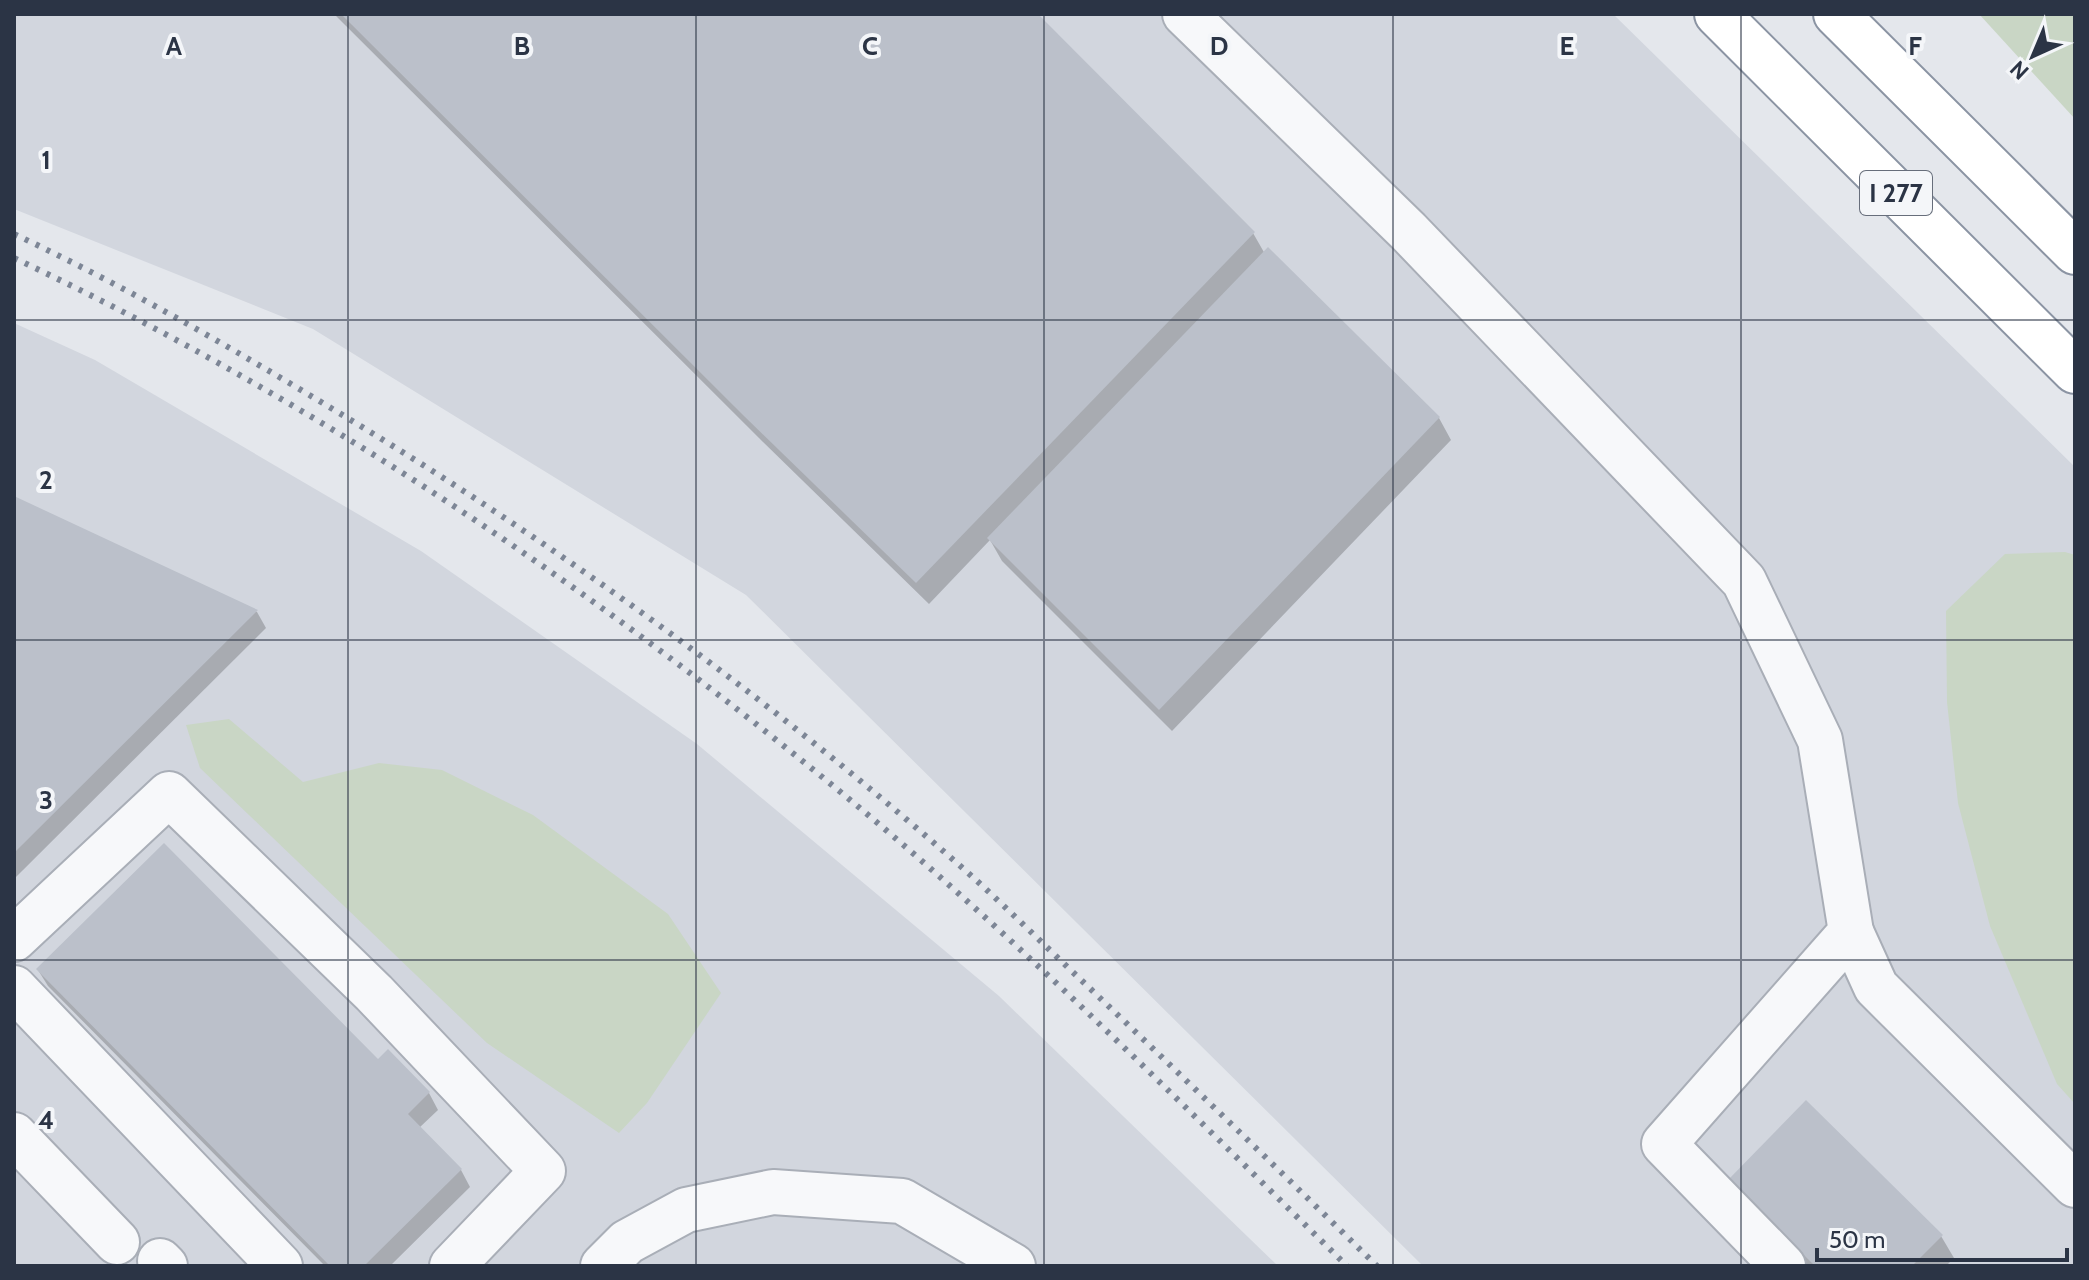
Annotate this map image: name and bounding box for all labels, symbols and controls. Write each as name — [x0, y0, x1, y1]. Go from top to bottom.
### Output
north arrow — [1993, 16, 2073, 96]
text: A — [166, 30, 183, 62]
text: B — [514, 30, 530, 62]
text: C — [862, 30, 878, 62]
text: D — [1210, 30, 1228, 62]
text: E — [1560, 30, 1574, 62]
text: F — [1908, 30, 1922, 62]
text: N — [2004, 55, 2034, 85]
text: 1 — [41, 144, 51, 176]
road number: I 277 — [1860, 171, 1932, 215]
text: 2 — [39, 464, 53, 496]
text: 3 — [39, 784, 53, 816]
text: 4 — [38, 1104, 54, 1136]
scale bar — [1817, 1212, 2067, 1262]
text: 50 m — [1829, 1225, 1885, 1254]

